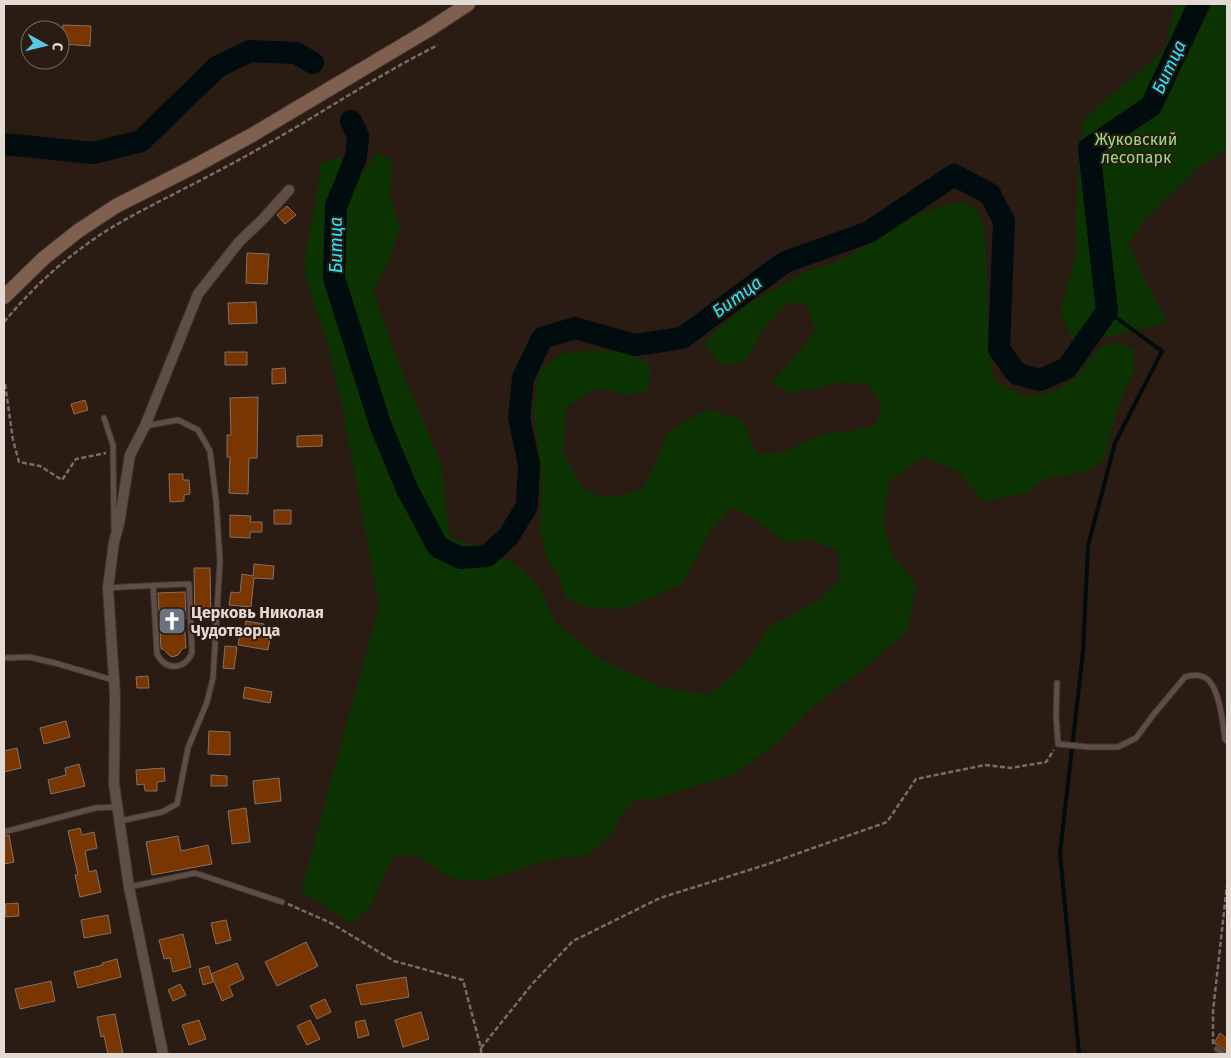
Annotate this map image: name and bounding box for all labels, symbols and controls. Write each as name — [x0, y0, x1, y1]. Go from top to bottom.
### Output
north arrow — [20, 20, 70, 70]
water label: Битца — [1147, 37, 1191, 97]
text: С — [48, 42, 66, 52]
park label: Жуковский лесопарк — [1095, 130, 1177, 167]
water label: Битца — [325, 217, 347, 273]
water label: Битца — [708, 271, 766, 323]
place label: Церковь Николая Чудотворца — [191, 603, 324, 640]
church icon: Церковь Николая Чудотворца — [157, 606, 187, 636]

